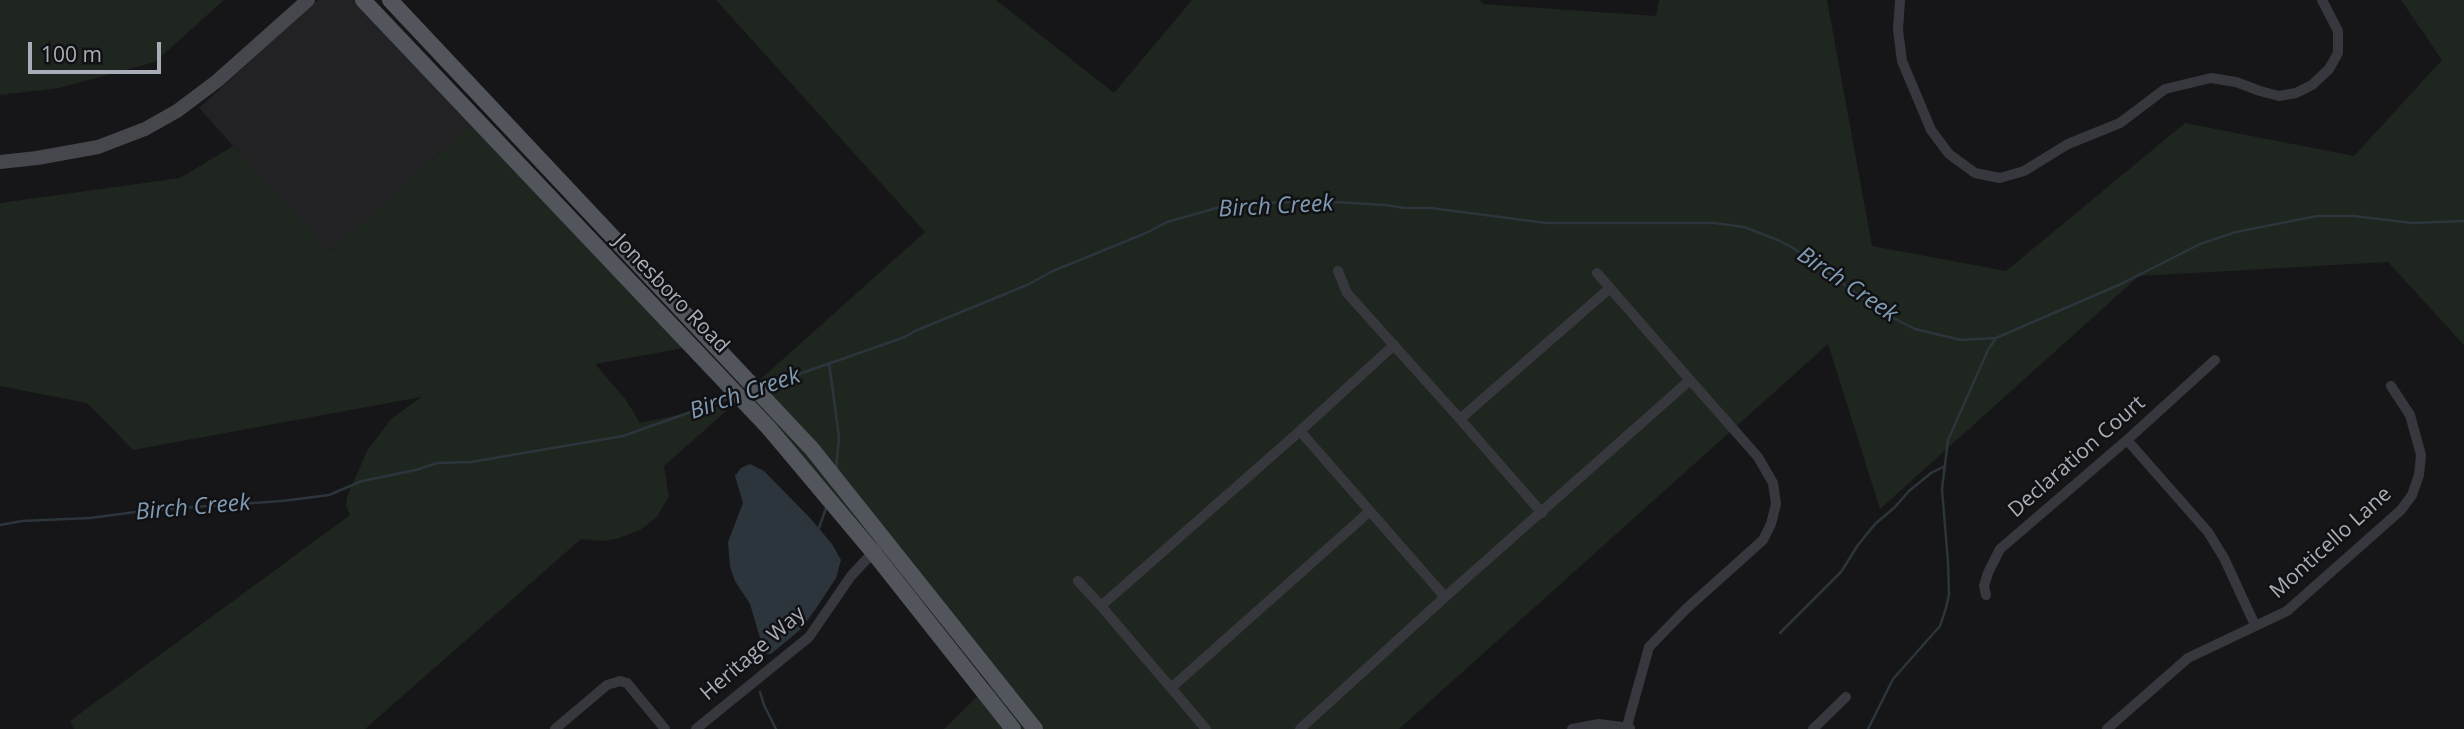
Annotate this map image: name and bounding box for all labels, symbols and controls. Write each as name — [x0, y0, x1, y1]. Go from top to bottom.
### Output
scale bar — [32, 28, 164, 72]
text: 100 m — [41, 40, 102, 68]
water label: Birch Creek — [1218, 190, 1334, 224]
street label: Jonesboro Road — [608, 229, 734, 359]
water label: Birch Creek — [1792, 241, 1902, 329]
water label: Birch Creek — [686, 362, 804, 426]
street label: Declaration Court — [2004, 391, 2150, 523]
street label: Monticello Lane — [2265, 482, 2397, 604]
water label: Birch Creek — [134, 489, 252, 527]
street label: Heritage Way — [695, 602, 811, 706]

